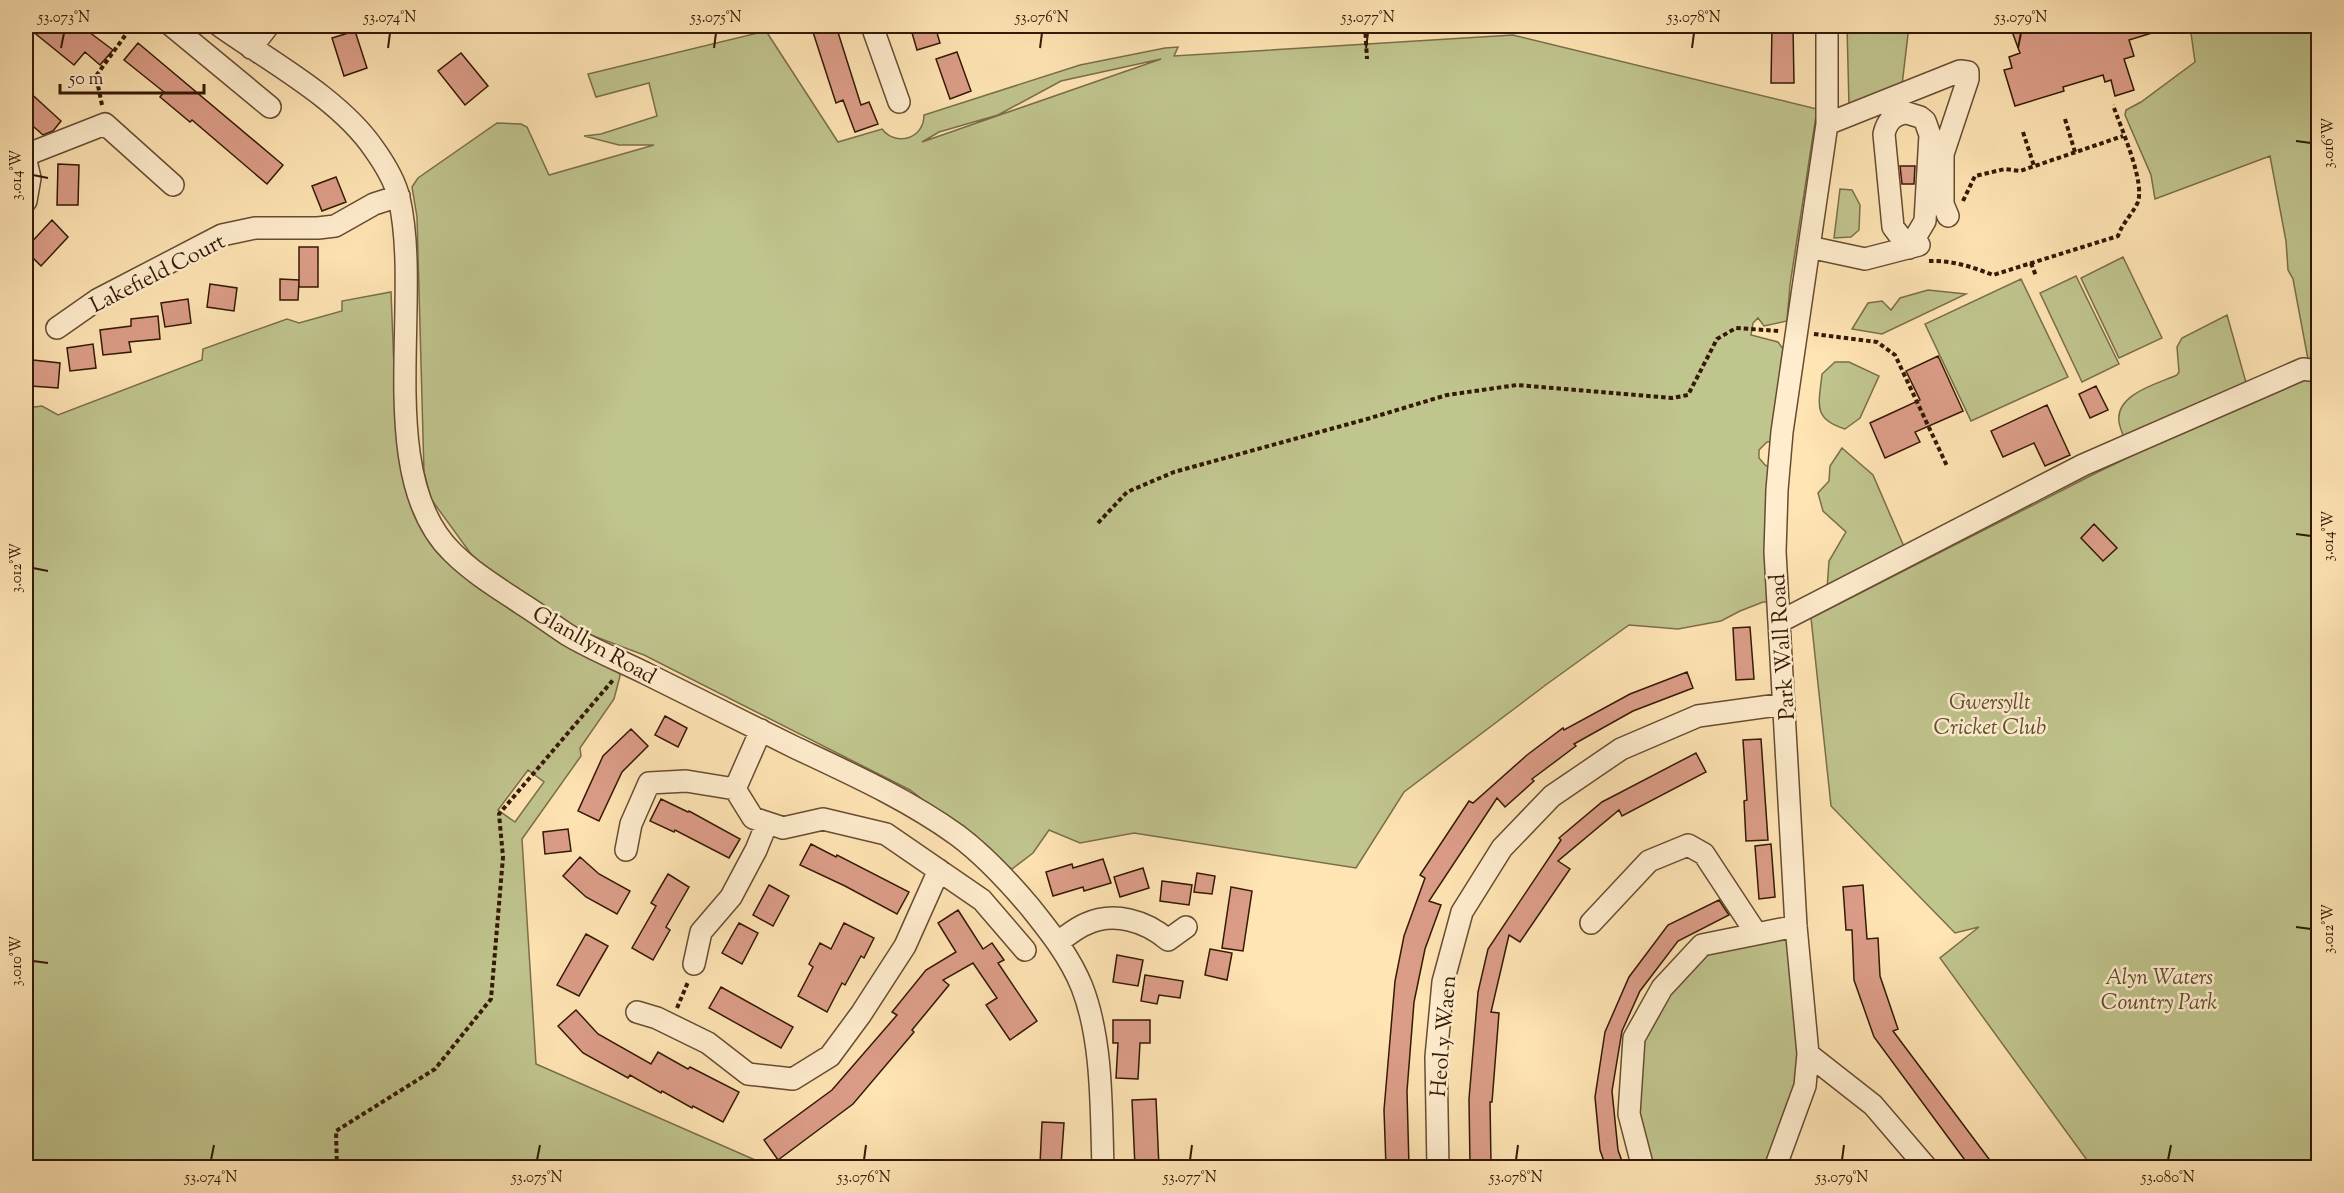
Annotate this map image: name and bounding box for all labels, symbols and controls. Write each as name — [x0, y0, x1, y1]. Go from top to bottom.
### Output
text: 53.073°N — [37, 8, 90, 29]
text: 53.074°N — [363, 8, 416, 29]
text: 53.075°N — [689, 8, 742, 29]
text: 53.076°N — [1014, 8, 1069, 29]
text: 53.077°N — [1340, 8, 1395, 29]
text: 53.078°N — [1666, 8, 1721, 29]
text: 53.079°N — [1994, 8, 2047, 29]
scale bar — [60, 57, 204, 95]
text: 50 m — [68, 67, 104, 93]
text: 3.016°W — [2319, 117, 2340, 168]
text: 3.014°W — [7, 150, 28, 200]
street label: Lakefield Court — [85, 227, 232, 323]
text: 3.014°W — [2319, 511, 2340, 561]
text: 3.012°W — [7, 543, 28, 593]
street label: Park Wall Road — [1763, 573, 1805, 721]
street label: Glanllyn Road — [526, 599, 661, 694]
park label: Gwersyllt Cricket Club — [1934, 688, 2046, 745]
text: 3.012°W — [2319, 904, 2340, 954]
text: 3.010°W — [7, 935, 28, 986]
park label: Alyn Waters Country Park — [2101, 963, 2217, 1020]
street label: Heol y Waen — [1424, 974, 1466, 1099]
text: 53.074°N — [184, 1168, 237, 1189]
text: 53.075°N — [510, 1168, 563, 1189]
text: 53.076°N — [836, 1168, 891, 1189]
text: 53.077°N — [1162, 1168, 1217, 1189]
text: 53.078°N — [1488, 1168, 1543, 1189]
text: 53.079°N — [1815, 1168, 1868, 1189]
text: 53.080°N — [2140, 1168, 2195, 1189]

